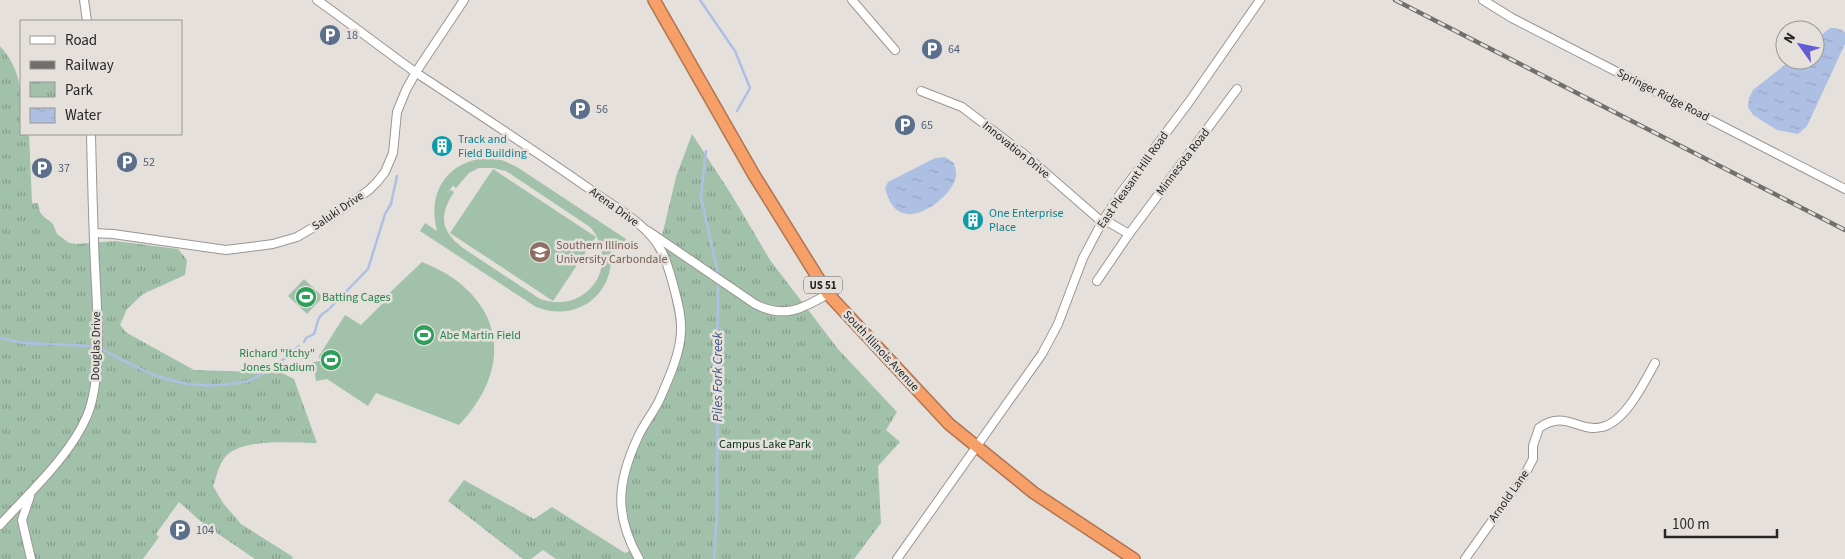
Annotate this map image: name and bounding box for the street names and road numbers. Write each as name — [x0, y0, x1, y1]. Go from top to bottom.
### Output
street label: Springer Ridge Road — [1614, 64, 1712, 126]
street label: Innovation Drive — [979, 117, 1053, 183]
street label: Minnesota Road — [1152, 125, 1214, 199]
street label: East Pleasant Hill Road — [1093, 128, 1173, 232]
street label: Arena Drive — [586, 183, 642, 231]
street label: Saluki Drive — [309, 187, 367, 235]
road number: US 51 — [804, 276, 842, 294]
street label: South Illinois Avenue — [839, 307, 923, 395]
street label: Douglas Drive — [87, 311, 105, 381]
street label: Arnold Lane — [1485, 466, 1533, 526]

